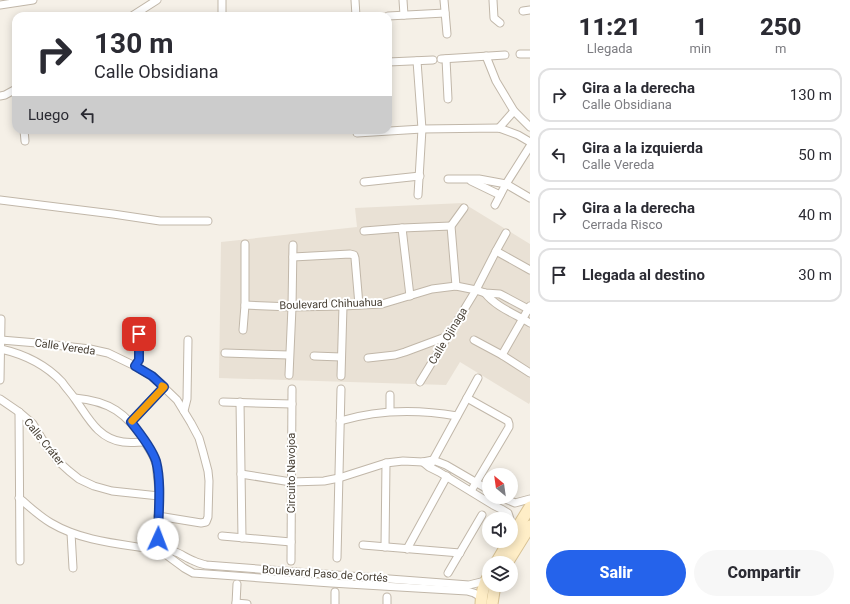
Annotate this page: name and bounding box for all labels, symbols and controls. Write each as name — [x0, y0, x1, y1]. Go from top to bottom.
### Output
text: 11:21 — [579, 13, 641, 41]
text: 1 — [693, 13, 707, 41]
text: 250 — [760, 13, 801, 41]
text: 130 m — [94, 27, 173, 60]
icon: right — [28, 28, 80, 80]
text: Llegada — [587, 41, 633, 56]
text: min — [690, 41, 711, 56]
text: m — [775, 41, 786, 56]
text: Calle Obsidiana — [94, 61, 218, 82]
text: Gira a la derecha — [582, 79, 695, 97]
icon: right — [548, 84, 570, 106]
text: 130 m — [790, 86, 832, 104]
text: Calle Obsidiana — [582, 97, 672, 112]
icon: left — [77, 104, 99, 126]
text: Luego — [28, 106, 69, 124]
text: Gira a la izquierda — [582, 139, 703, 157]
icon: left — [548, 144, 570, 166]
text: 50 m — [798, 146, 832, 164]
text: Calle Vereda — [582, 157, 654, 172]
text: Gira a la derecha — [582, 199, 695, 217]
icon: right — [548, 204, 570, 226]
text: 40 m — [798, 206, 832, 224]
text: Cerrada Risco — [582, 217, 663, 232]
icon: arrive — [548, 264, 570, 286]
text: Llegada al destino — [582, 266, 705, 284]
text: 30 m — [798, 266, 832, 284]
street label: Boulevard Chihuahua — [279, 296, 383, 312]
street label: Calle Ojinaga — [426, 305, 470, 367]
pin — [122, 317, 156, 351]
icon: arrive — [128, 323, 150, 345]
street label: Calle Vereda — [34, 336, 96, 358]
street label: Calle Cráter — [21, 416, 67, 468]
street label: Circuito Navojoa — [285, 433, 298, 513]
north arrow — [482, 468, 518, 504]
map controls — [482, 468, 518, 592]
button: sound — [482, 512, 518, 548]
position arrow — [137, 518, 179, 560]
button: Salir — [546, 550, 686, 596]
button: Compartir — [694, 550, 834, 596]
button: layers — [482, 556, 518, 592]
street label: Boulevard Paso de Cortés — [262, 563, 389, 585]

